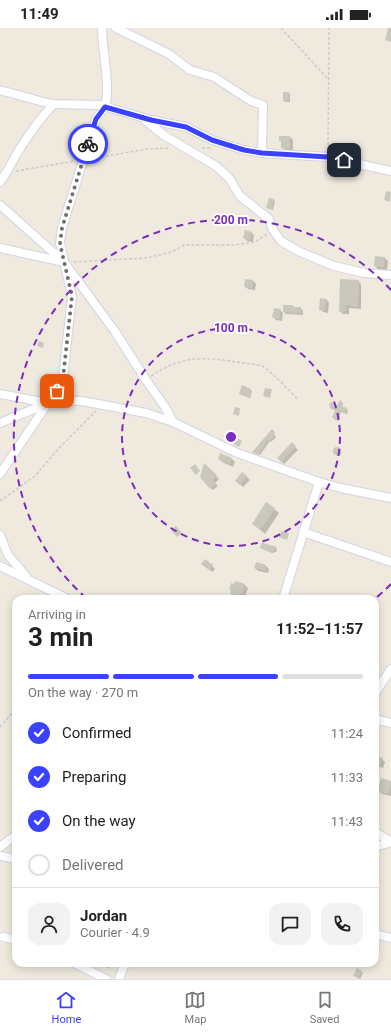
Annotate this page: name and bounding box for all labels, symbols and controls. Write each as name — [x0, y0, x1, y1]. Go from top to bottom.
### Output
text: 11:49 — [20, 5, 59, 23]
courier — [68, 124, 108, 164]
icon: bike — [77, 133, 99, 155]
pin — [327, 143, 361, 177]
icon: home — [333, 149, 355, 171]
text: 200 m — [214, 213, 248, 227]
text: 100 m — [214, 321, 248, 335]
pin — [40, 374, 74, 408]
icon: bag — [46, 380, 68, 402]
centre of rings — [224, 430, 238, 444]
text: Arriving in — [28, 607, 86, 622]
text: 11:52–11:57 — [276, 620, 363, 638]
text: 3 min — [28, 622, 93, 652]
text: On the way · 270 m — [28, 685, 138, 700]
icon: check — [28, 722, 50, 744]
text: Confirmed — [62, 724, 132, 742]
text: 11:24 — [331, 726, 363, 741]
icon: check — [28, 766, 50, 788]
text: Preparing — [62, 768, 126, 786]
text: 11:33 — [331, 770, 363, 785]
icon: check — [28, 810, 50, 832]
text: On the way — [62, 812, 136, 830]
text: 11:43 — [331, 814, 363, 829]
text: Delivered — [62, 856, 124, 874]
button: person — [28, 903, 70, 945]
button: chat — [269, 903, 311, 945]
button: phone — [321, 903, 363, 945]
text: Jordan — [80, 907, 127, 925]
text: Courier · 4.9 — [80, 925, 150, 940]
tab: Home — [52, 989, 81, 1026]
tab: Map — [184, 989, 206, 1026]
tab: Saved — [310, 989, 339, 1026]

